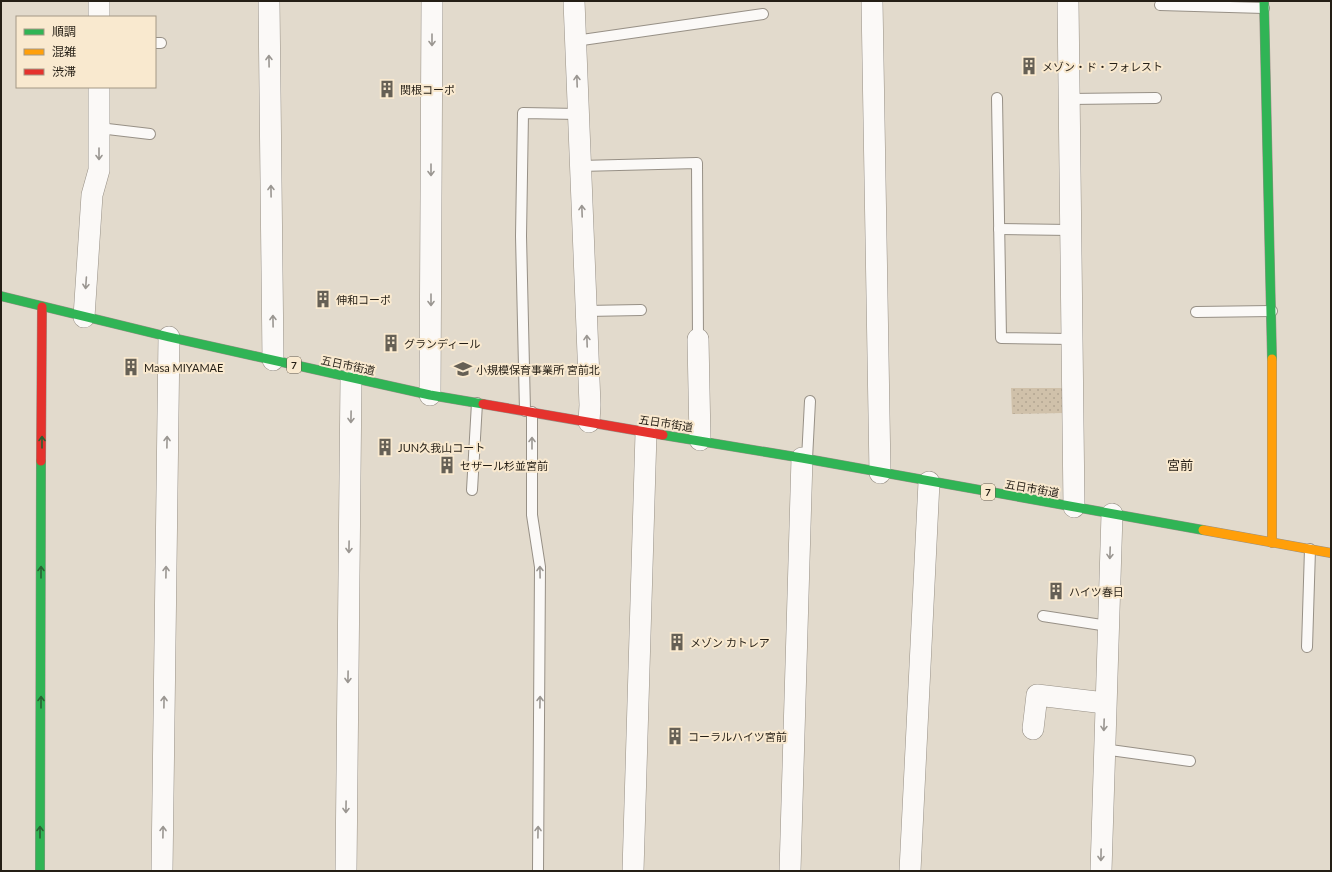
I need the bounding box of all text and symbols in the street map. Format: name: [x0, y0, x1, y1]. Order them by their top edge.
legend: [16, 16, 156, 88]
text: 順調: [52, 24, 76, 39]
one-way arrow: [428, 33, 436, 46]
text: 混雑: [52, 44, 76, 59]
one-way arrow: [266, 55, 273, 68]
building icon: メゾン・ド・フォレスト: [1019, 56, 1039, 76]
place label: メゾン・ド・フォレスト: [1042, 60, 1163, 73]
text: 渋滞: [52, 64, 76, 79]
one-way arrow: [573, 75, 581, 88]
building icon: 関根コーポ: [377, 79, 397, 99]
place label: 関根コーポ: [400, 83, 455, 96]
one-way arrow: [95, 147, 103, 160]
one-way arrow: [427, 163, 435, 176]
one-way arrow: [267, 185, 275, 198]
one-way arrow: [578, 205, 586, 218]
one-way arrow: [82, 276, 89, 289]
building icon: 伸和コーポ: [313, 289, 333, 309]
place label: 伸和コーポ: [336, 293, 391, 306]
one-way arrow: [427, 293, 435, 306]
one-way arrow: [269, 315, 277, 328]
building icon: グランディール: [381, 333, 401, 353]
one-way arrow: [583, 335, 591, 348]
place label: グランディール: [404, 337, 480, 350]
street label: 五日市街道: [320, 353, 376, 377]
building icon: Masa MIYAMAE: [121, 357, 141, 377]
road number: 7: [287, 357, 301, 373]
school or university icon: 小規模保育事業所 宮前北: [453, 359, 473, 379]
place label: Masa MIYAMAE: [144, 361, 223, 374]
place label: 小規模保育事業所 宮前北: [476, 363, 600, 376]
one-way arrow: [347, 410, 354, 423]
street label: 五日市街道: [638, 412, 694, 434]
one-way arrow: [38, 436, 46, 449]
one-way arrow: [163, 436, 171, 449]
building icon: JUN久我山コート: [375, 437, 395, 457]
one-way arrow: [528, 437, 536, 450]
place label: JUN久我山コート: [398, 441, 485, 454]
building icon: セザール杉並宮前: [437, 455, 457, 475]
district label: 宮前: [1167, 457, 1193, 473]
place label: セザール杉並宮前: [460, 459, 548, 472]
street label: 五日市街道: [1004, 477, 1060, 499]
road number: 7: [981, 484, 995, 500]
one-way arrow: [345, 540, 353, 553]
one-way arrow: [1107, 546, 1114, 559]
one-way arrow: [37, 566, 45, 579]
one-way arrow: [162, 566, 170, 579]
one-way arrow: [536, 566, 544, 579]
building icon: ハイツ春日: [1046, 581, 1066, 601]
place label: ハイツ春日: [1069, 585, 1124, 598]
building icon: メゾン カトレア: [667, 632, 687, 652]
place label: メゾン カトレア: [690, 636, 770, 649]
one-way arrow: [344, 670, 352, 683]
one-way arrow: [37, 696, 45, 709]
one-way arrow: [160, 696, 168, 709]
one-way arrow: [536, 696, 543, 709]
one-way arrow: [1101, 718, 1108, 731]
building icon: コーラルハイツ宮前: [665, 726, 685, 746]
place label: コーラルハイツ宮前: [688, 730, 787, 743]
one-way arrow: [342, 800, 350, 813]
one-way arrow: [36, 826, 44, 839]
one-way arrow: [159, 826, 166, 839]
one-way arrow: [534, 826, 542, 839]
one-way arrow: [1097, 848, 1105, 861]

